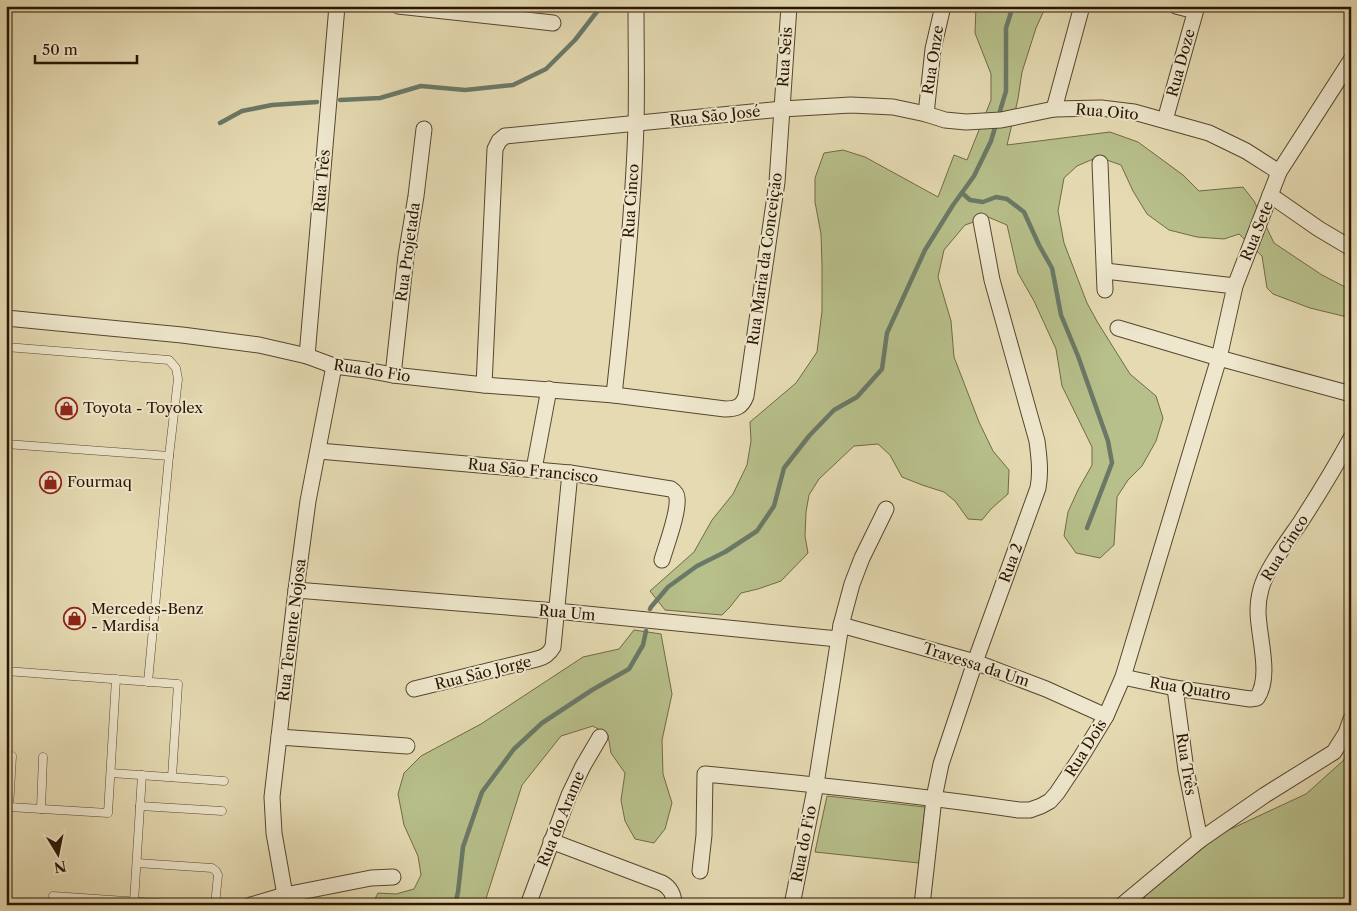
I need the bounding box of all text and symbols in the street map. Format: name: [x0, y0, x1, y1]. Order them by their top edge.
street label: Rua Onze: [918, 24, 947, 96]
street label: Rua Seis: [773, 26, 796, 88]
street label: Rua Doze: [1162, 27, 1199, 99]
scale bar: [35, 32, 138, 64]
text: 50 m: [42, 40, 78, 59]
street label: Rua Oito: [1075, 99, 1139, 124]
street label: Rua São José: [669, 101, 761, 130]
street label: Rua Três: [309, 149, 334, 213]
street label: Rua Cinco: [618, 163, 643, 239]
street label: Rua Maria da Conceição: [743, 171, 786, 347]
street label: Rua Sete: [1236, 198, 1277, 264]
street label: Rua Projetada: [391, 201, 424, 303]
street label: Rua do Fio: [332, 355, 412, 386]
shop icon: Toyota - Toyolex: [55, 396, 79, 420]
place label: Toyota - Toyolex: [83, 398, 203, 417]
street label: Rua São Francisco: [467, 454, 599, 487]
shop icon: Fourmaq: [39, 470, 63, 494]
place label: Fourmaq: [67, 472, 132, 491]
street label: Rua Cinco: [1257, 511, 1312, 584]
street label: Rua 2: [995, 541, 1026, 585]
street label: Rua Tenente Nojosa: [273, 557, 310, 702]
place label: Mercedes-Benz - Mardisa: [91, 599, 204, 635]
street label: Rua Um: [538, 601, 596, 624]
shop icon: Mercedes-Benz - Mardisa: [63, 606, 87, 630]
street label: Travessa da Um: [920, 638, 1032, 691]
street label: Rua São Jorge: [433, 651, 533, 694]
street label: Rua Quatro: [1148, 673, 1232, 704]
street label: Rua Dois: [1060, 715, 1111, 780]
street label: Rua Três: [1172, 731, 1201, 796]
street label: Rua do Arame: [533, 768, 588, 869]
street label: Rua do Fio: [787, 804, 820, 884]
north arrow: [32, 828, 82, 878]
text: N: [53, 857, 68, 877]

